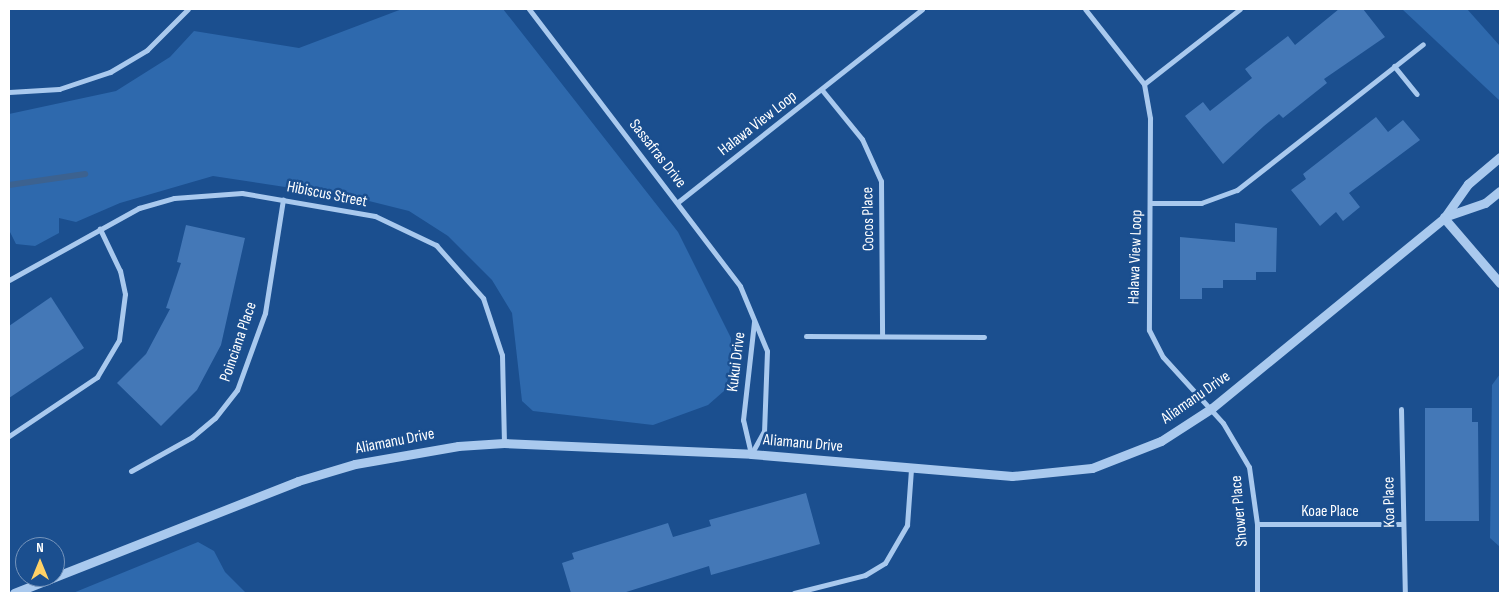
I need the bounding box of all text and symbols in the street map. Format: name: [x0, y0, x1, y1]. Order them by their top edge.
street label: Halawa View Loop: [715, 87, 801, 161]
street label: Sassafras Drive: [624, 116, 690, 192]
street label: Hibiscus Street: [285, 178, 369, 212]
street label: Cocos Place: [859, 187, 879, 251]
street label: Halawa View Loop: [1125, 209, 1147, 305]
street label: Poinciana Place: [216, 300, 262, 384]
street label: Kukui Drive: [724, 331, 750, 393]
street label: Aliamanu Drive: [1158, 367, 1234, 429]
street label: Aliamanu Drive: [354, 425, 436, 459]
street label: Aliamanu Drive: [762, 431, 844, 457]
street label: Shower Place: [1227, 475, 1253, 547]
street label: Koa Place: [1380, 476, 1400, 528]
street label: Koae Place: [1301, 502, 1359, 522]
north arrow: [15, 537, 65, 587]
text: N: [36, 539, 44, 556]

